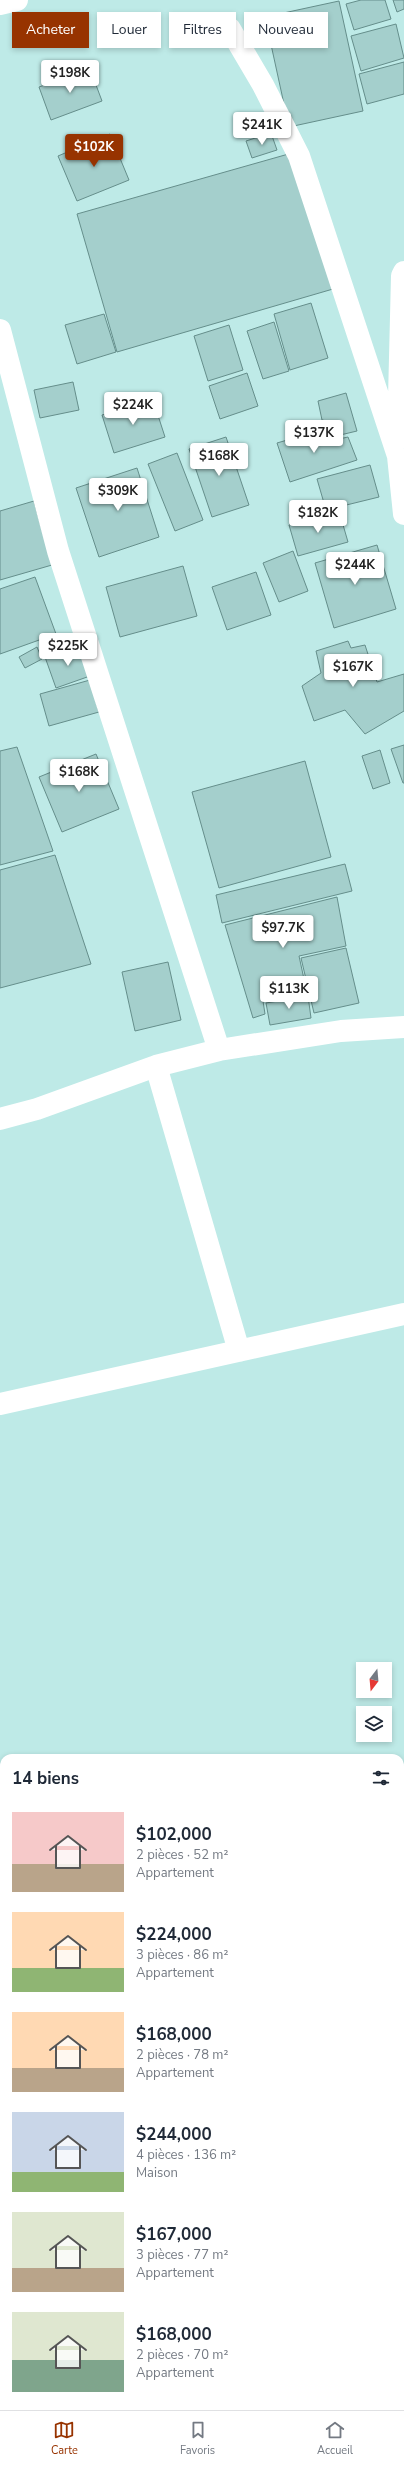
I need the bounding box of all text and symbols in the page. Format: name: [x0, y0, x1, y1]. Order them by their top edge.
chip: Acheter: [12, 12, 89, 48]
chip: Louer: [97, 12, 161, 48]
chip: Filtres: [169, 12, 236, 48]
chip: Nouveau: [244, 12, 328, 48]
pin: $198K: [42, 60, 98, 94]
text: $198K: [50, 64, 90, 82]
pin: $241K: [234, 112, 290, 146]
text: $241K: [242, 116, 282, 134]
pin: $102K: [66, 134, 122, 168]
text: $102K: [74, 138, 114, 156]
pin: $224K: [105, 392, 161, 426]
text: $224K: [113, 396, 153, 414]
pin: $137K: [286, 420, 342, 454]
text: $137K: [294, 424, 334, 442]
pin: $168K: [191, 443, 247, 477]
text: $168K: [199, 447, 239, 465]
pin: $309K: [90, 478, 146, 512]
text: $309K: [98, 482, 138, 500]
pin: $182K: [290, 500, 346, 534]
text: $182K: [298, 504, 338, 522]
pin: $244K: [327, 552, 383, 586]
text: $244K: [335, 556, 375, 574]
pin: $225K: [40, 633, 96, 667]
text: $225K: [48, 637, 88, 655]
pin: $167K: [325, 654, 381, 688]
text: $167K: [333, 658, 373, 676]
pin: $168K: [51, 759, 107, 793]
text: $168K: [59, 763, 99, 781]
pin: $97.7K: [250, 915, 316, 949]
text: $97.7K: [261, 919, 305, 937]
pin: $113K: [261, 976, 317, 1010]
text: $113K: [269, 980, 309, 998]
north arrow: [356, 1662, 392, 1698]
map controls: [356, 1662, 392, 1742]
button: layers: [356, 1706, 392, 1742]
text: 14 biens: [12, 1767, 79, 1790]
icon: filters: [370, 1767, 392, 1789]
text: $102,000: [136, 1823, 212, 1846]
icon: home: [44, 1828, 92, 1876]
text: 2 pièces · 52 m²: [136, 1846, 228, 1864]
text: Appartement: [136, 1864, 214, 1882]
text: $224,000: [136, 1923, 212, 1946]
icon: home: [44, 1928, 92, 1976]
text: 3 pièces · 86 m²: [136, 1946, 228, 1964]
text: Appartement: [136, 1964, 214, 1982]
text: $168,000: [136, 2023, 212, 2046]
icon: home: [44, 2028, 92, 2076]
text: 2 pièces · 78 m²: [136, 2046, 228, 2064]
text: Appartement: [136, 2064, 214, 2082]
text: $244,000: [136, 2123, 212, 2146]
icon: home: [44, 2128, 92, 2176]
text: 4 pièces · 136 m²: [136, 2146, 236, 2164]
text: Maison: [136, 2164, 178, 2182]
text: $167,000: [136, 2223, 212, 2246]
icon: home: [44, 2228, 92, 2276]
text: 3 pièces · 77 m²: [136, 2246, 228, 2264]
text: Appartement: [136, 2264, 214, 2282]
text: $168,000: [136, 2323, 212, 2346]
icon: home: [44, 2328, 92, 2376]
text: 2 pièces · 70 m²: [136, 2346, 228, 2364]
text: Appartement: [136, 2364, 214, 2382]
tab: Carte: [51, 2419, 78, 2458]
tab: Favoris: [180, 2419, 215, 2458]
tab: Accueil: [317, 2419, 353, 2458]

